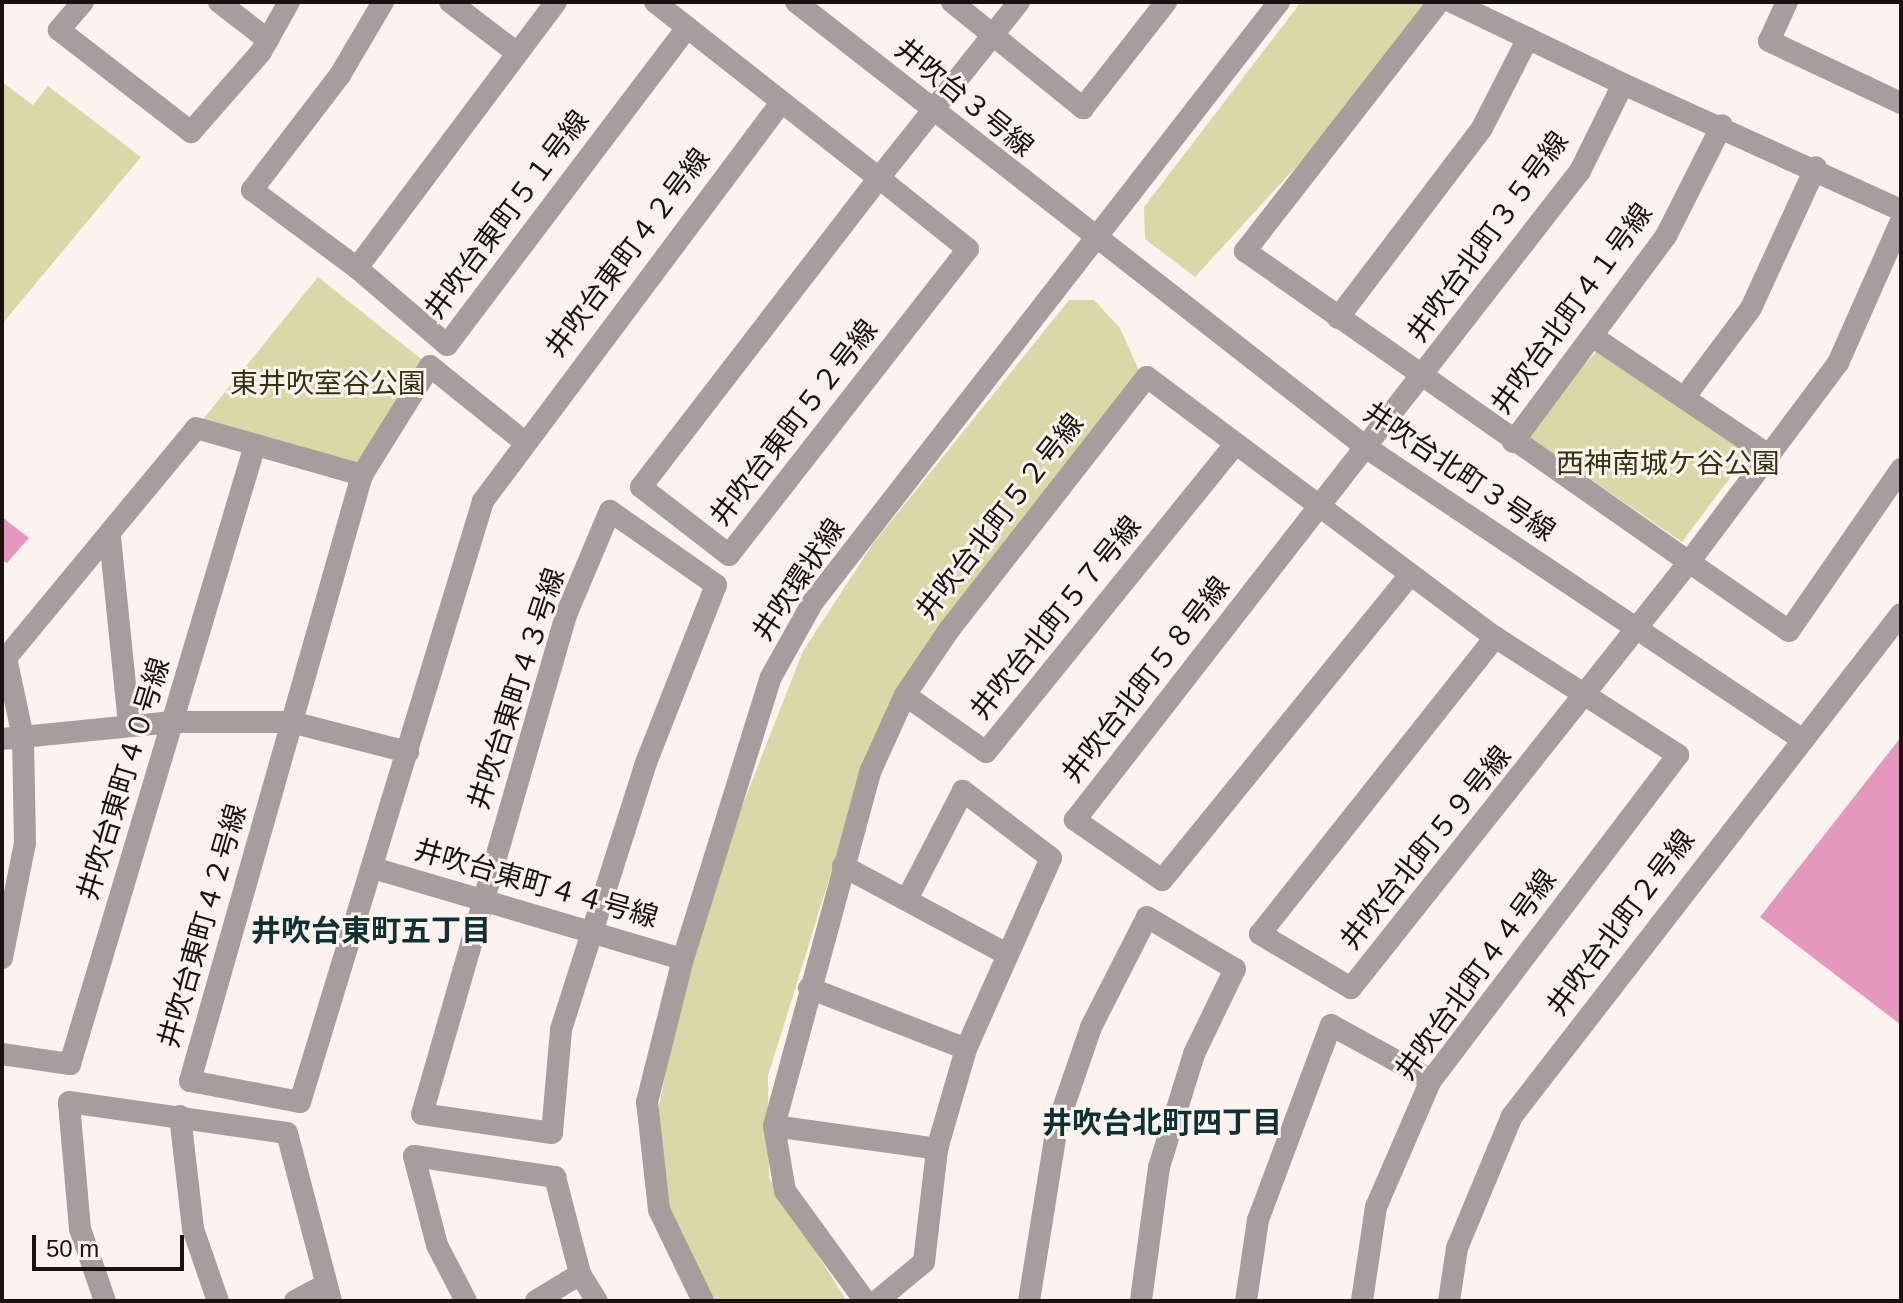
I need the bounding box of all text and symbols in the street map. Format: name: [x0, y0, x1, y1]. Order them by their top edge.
street label: 井吹台３号線: [888, 32, 1040, 164]
street label: 井吹台東町５１号線: [418, 104, 596, 326]
street label: 井吹台北町３５号線: [1400, 125, 1576, 349]
street label: 井吹台東町４２号線: [539, 142, 717, 364]
street label: 井吹台北町４１号線: [1484, 197, 1660, 421]
street label: 井吹台東町５２号線: [703, 313, 885, 533]
park label: 東井吹室谷公園: [230, 367, 426, 401]
street label: 井吹台北町３号線: [1357, 395, 1561, 549]
street label: 井吹台北町５２号線: [909, 407, 1091, 627]
park label: 西神南城ケ谷公園: [1556, 447, 1780, 481]
street label: 井吹台北町５７号線: [964, 510, 1148, 726]
street label: 井吹環状線: [746, 513, 852, 647]
street label: 井吹台東町４３号線: [462, 564, 572, 814]
street label: 井吹台北町５８号線: [1055, 570, 1237, 790]
street label: 井吹台東町４０号線: [71, 654, 177, 904]
street label: 井吹台北町５９号線: [1334, 740, 1518, 956]
street label: 井吹台東町４２号線: [152, 800, 254, 1052]
street label: 井吹台北町２号線: [1540, 823, 1702, 1023]
street label: 井吹台東町４４号線: [410, 833, 662, 935]
street label: 井吹台北町４４号線: [1388, 863, 1564, 1087]
district label: 井吹台東町五丁目: [251, 913, 491, 949]
district label: 井吹台北町四丁目: [1042, 1105, 1282, 1141]
scale bar: [36, 1219, 188, 1269]
text: 50 m: [46, 1235, 99, 1262]

